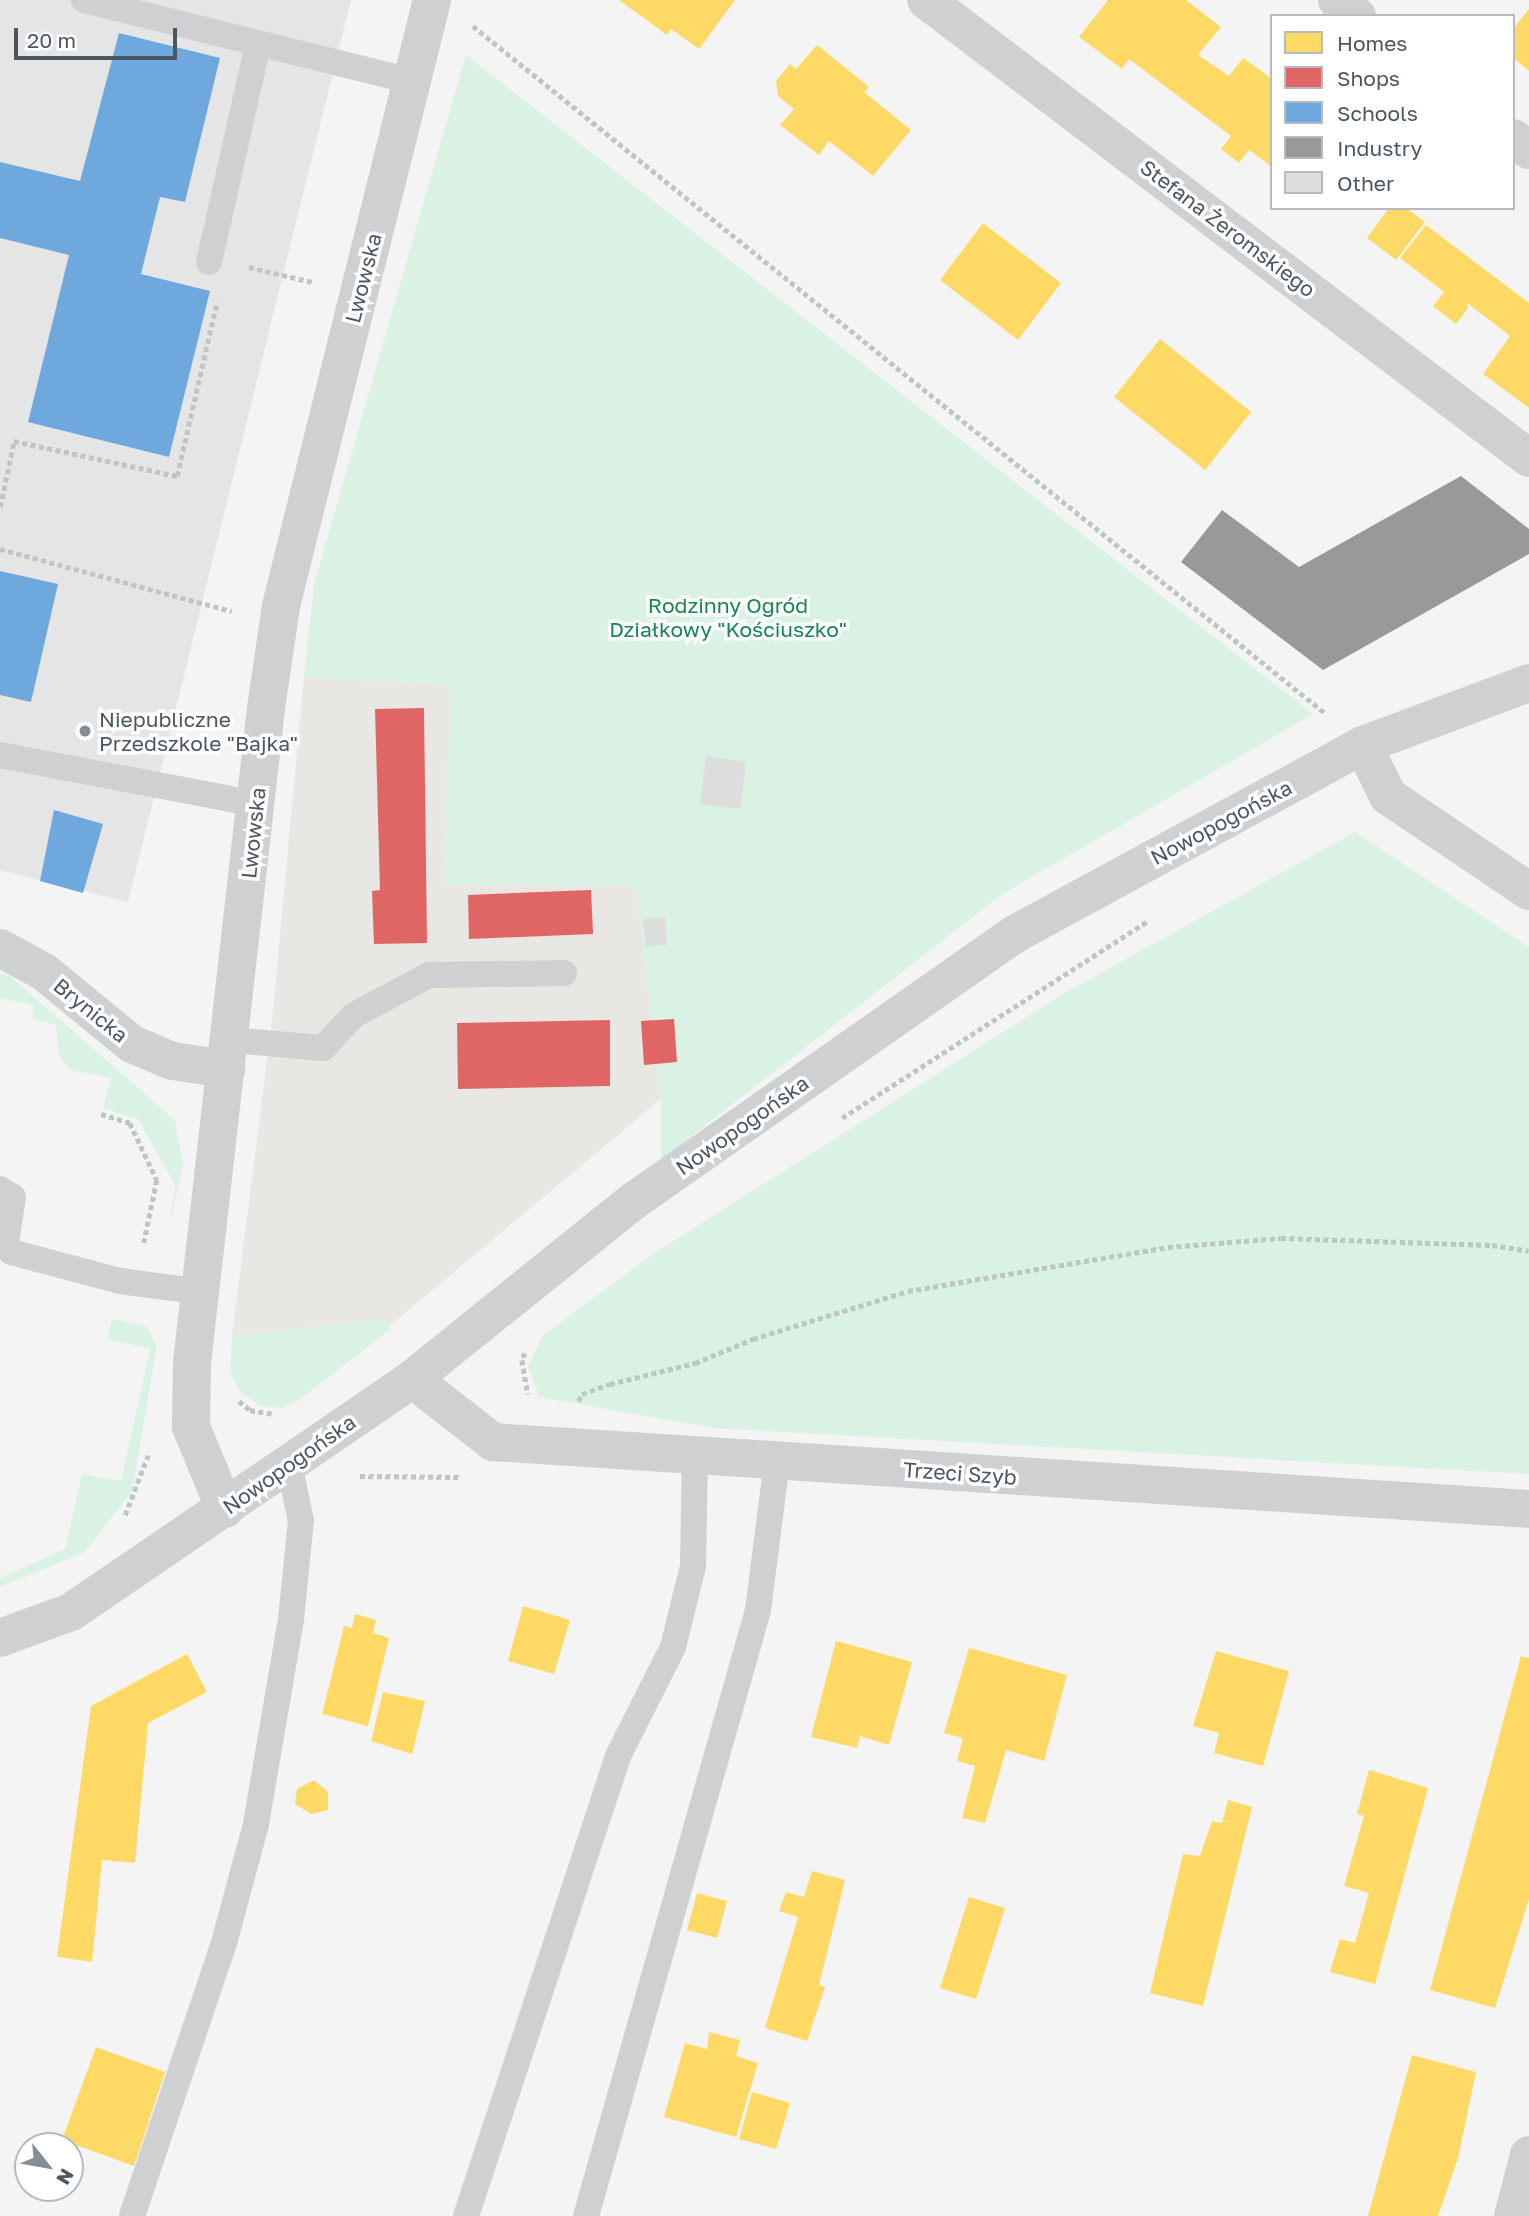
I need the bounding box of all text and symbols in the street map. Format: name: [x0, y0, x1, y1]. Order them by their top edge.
scale bar: [18, 14, 180, 58]
legend: [1270, 14, 1515, 210]
text: 20 m: [27, 27, 76, 53]
text: Homes: [1337, 30, 1407, 56]
text: Shops: [1337, 65, 1400, 91]
text: Schools: [1337, 100, 1418, 126]
text: Industry: [1337, 135, 1422, 161]
street label: Stefana Żeromskiego: [1136, 154, 1320, 302]
text: Other: [1337, 170, 1394, 196]
street label: Lwowska: [340, 231, 386, 325]
park label: Rodzinny Ogród Działkowy "Kościuszko": [609, 592, 847, 642]
place label: Niepubliczne Przedszkole "Bajka": [99, 706, 298, 756]
marker: Niepubliczne Przedszkole "Bajka": [77, 723, 93, 739]
street label: Nowopogońska: [1146, 774, 1296, 870]
street label: Lwowska: [236, 786, 270, 880]
street label: Brynicka: [49, 972, 133, 1048]
street label: Nowopogońska: [671, 1070, 813, 1180]
street label: Nowopogońska: [218, 1409, 360, 1519]
street label: Trzeci Szyb: [902, 1456, 1018, 1490]
north arrow: [14, 2132, 84, 2202]
text: N: [52, 2165, 79, 2189]

